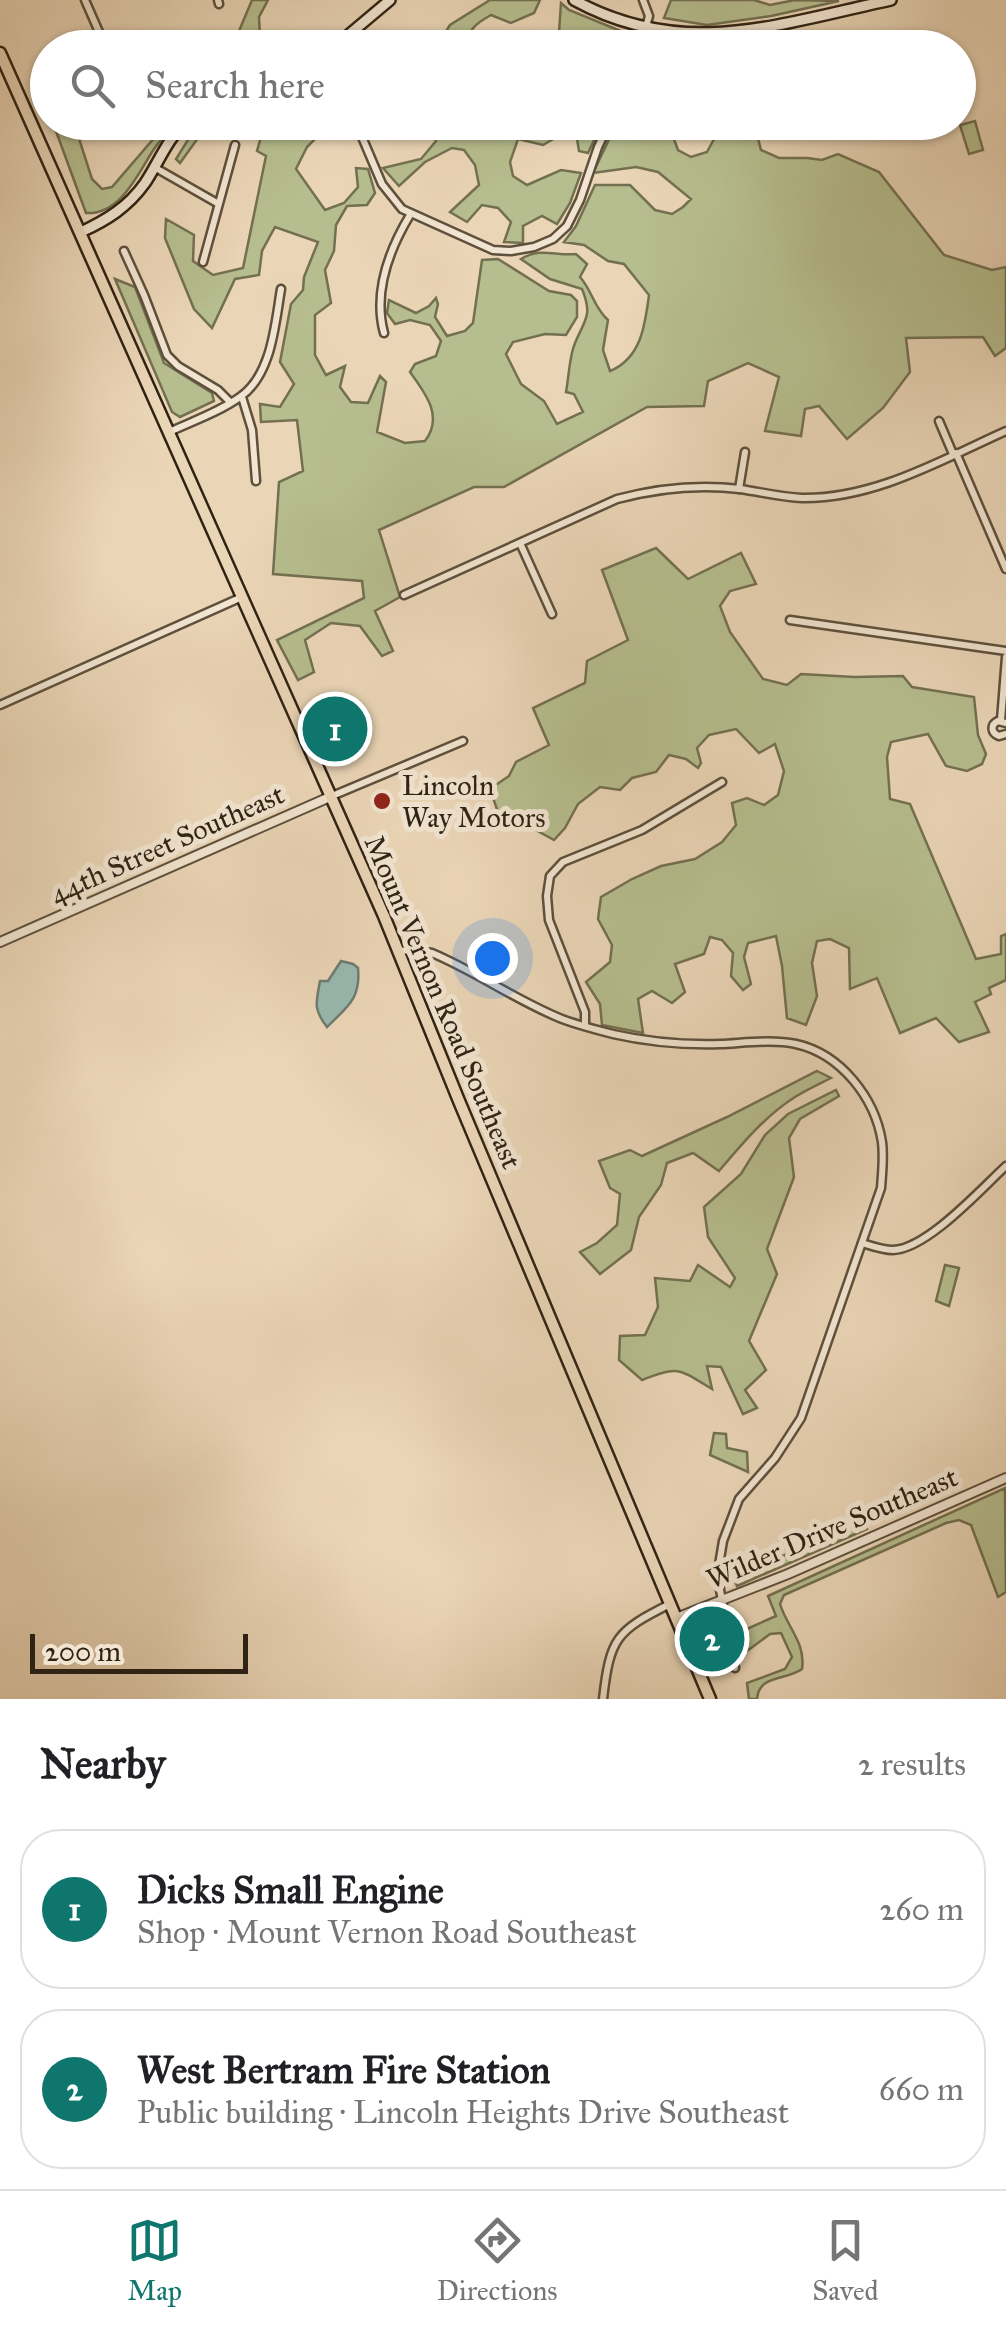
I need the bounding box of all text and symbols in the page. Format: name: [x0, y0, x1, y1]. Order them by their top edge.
search box: [30, 30, 976, 140]
icon: search: [65, 58, 120, 113]
text: Search here: [145, 62, 325, 108]
pin: 1: [302, 692, 368, 766]
place label: Lincoln Way Motors: [402, 768, 546, 835]
street label: 44th Street Southeast: [44, 777, 290, 911]
marker: Lincoln Way Motors: [371, 790, 393, 812]
street label: Mount Vernon Road Southeast: [357, 830, 529, 1174]
your location: [467, 933, 518, 984]
street label: Wilder Drive Southeast: [701, 1459, 963, 1597]
pin: 2: [680, 1602, 744, 1676]
scale bar: [30, 1629, 248, 1674]
text: 200 m: [45, 1634, 121, 1669]
text: Nearby: [40, 1738, 165, 1790]
text: 2 results: [858, 1745, 966, 1784]
text: Dicks Small Engine: [137, 1867, 444, 1913]
text: 1: [68, 1890, 81, 1929]
text: 260 m: [879, 1890, 964, 1929]
text: Shop · Mount Vernon Road Southeast: [137, 1913, 637, 1952]
text: West Bertram Fire Station: [137, 2047, 550, 2093]
text: 2: [67, 2070, 82, 2109]
text: 660 m: [879, 2070, 964, 2109]
text: Public building · Lincoln Heights Drive Southeast: [137, 2093, 789, 2132]
tab: Map: [127, 2213, 182, 2308]
tab: Directions: [437, 2213, 558, 2308]
tab: Saved: [812, 2213, 879, 2308]

